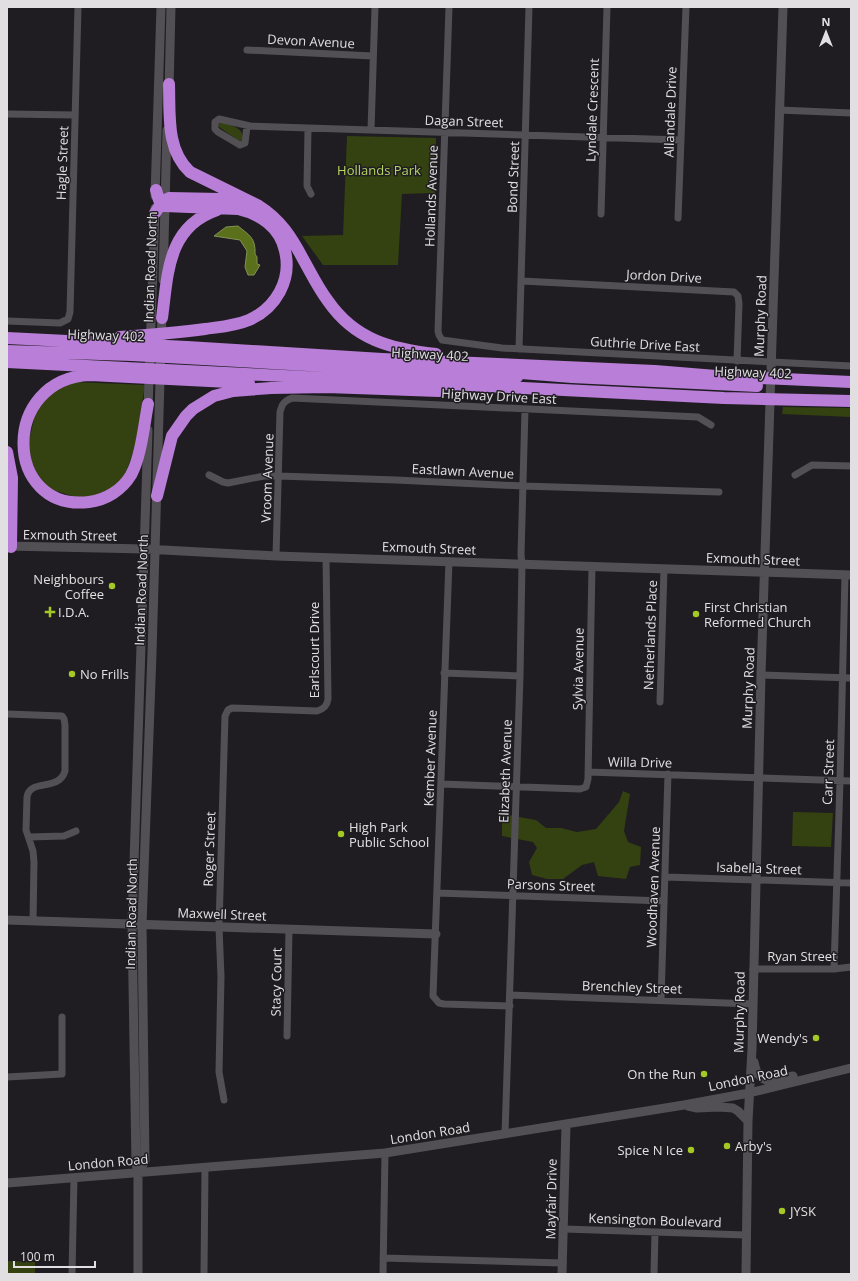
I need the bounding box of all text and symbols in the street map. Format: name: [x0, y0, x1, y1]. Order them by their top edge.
north arrow: [806, 12, 846, 52]
text: N: [822, 14, 830, 29]
street label: Devon Avenue: [267, 30, 355, 52]
street label: Lyndale Crescent: [581, 58, 603, 162]
street label: Allandale Drive: [659, 66, 681, 158]
street label: Dagan Street: [424, 111, 504, 131]
street label: Hagle Street: [52, 125, 72, 200]
street label: Bond Street: [503, 140, 523, 213]
street label: Hollands Avenue: [420, 145, 442, 247]
park label: Hollands Park: [337, 161, 421, 179]
street label: Indian Road North: [139, 211, 161, 323]
street label: Jordon Drive: [624, 265, 702, 287]
street label: Murphy Road: [750, 275, 770, 357]
street label: Highway 402: [67, 325, 145, 345]
street label: Guthrie Drive East: [590, 332, 701, 356]
street label: Highway 402: [391, 343, 469, 365]
street label: Highway 402: [714, 362, 792, 382]
street label: Highway Drive East: [441, 384, 558, 408]
street label: Vroom Avenue: [256, 433, 278, 523]
street label: Eastlawn Avenue: [411, 459, 515, 483]
street label: Exmouth Street: [23, 525, 118, 545]
street label: Indian Road North: [130, 534, 152, 646]
street label: Exmouth Street: [382, 537, 477, 559]
street label: Exmouth Street: [706, 548, 801, 570]
place label: Neighbours Coffee: [33, 570, 104, 603]
street label: Netherlands Place: [639, 580, 661, 690]
marker: Neighbours Coffee: [107, 581, 117, 591]
place label: First Christian Reformed Church: [704, 598, 811, 631]
street label: Earlscourt Drive: [305, 602, 323, 698]
place label: I.D.A.: [58, 603, 90, 621]
marker: I.D.A.: [45, 607, 55, 617]
marker: First Christian Reformed Church: [691, 609, 701, 619]
street label: Sylvia Avenue: [568, 628, 588, 710]
street label: Murphy Road: [738, 647, 758, 729]
place label: No Frills: [80, 665, 129, 683]
marker: No Frills: [67, 669, 77, 679]
street label: Kember Avenue: [419, 709, 441, 807]
street label: Elizabeth Avenue: [494, 719, 516, 823]
street label: Carr Street: [818, 738, 838, 805]
street label: Willa Drive: [608, 752, 672, 772]
street label: Roger Street: [199, 811, 219, 887]
place label: High Park Public School: [349, 818, 429, 851]
street label: Woodhaven Avenue: [642, 826, 664, 948]
marker: High Park Public School: [336, 829, 346, 839]
street label: Indian Road North: [121, 858, 141, 970]
street label: Isabella Street: [716, 858, 803, 879]
street label: Parsons Street: [507, 874, 596, 896]
street label: Maxwell Street: [177, 903, 267, 925]
street label: Stacy Court: [266, 947, 286, 1017]
street label: Ryan Street: [767, 947, 837, 965]
street label: Murphy Road: [729, 971, 749, 1053]
street label: Brenchley Street: [582, 976, 683, 998]
place label: Wendy's: [757, 1029, 808, 1047]
marker: Wendy's: [811, 1033, 821, 1043]
street label: London Road: [707, 1061, 789, 1095]
place label: On the Run: [627, 1065, 696, 1083]
marker: On the Run: [699, 1069, 709, 1079]
street label: London Road: [389, 1118, 471, 1148]
place label: Arby's: [735, 1137, 772, 1155]
place label: Spice N Ice: [617, 1141, 683, 1159]
marker: Arby's: [722, 1141, 732, 1151]
marker: Spice N Ice: [686, 1145, 696, 1155]
street label: London Road: [67, 1150, 149, 1174]
street label: Mayfair Drive: [541, 1158, 561, 1240]
place label: JYSK: [788, 1202, 816, 1220]
marker: JYSK: [777, 1206, 787, 1216]
street label: Kensington Boulevard: [588, 1209, 722, 1231]
scale bar: [14, 1243, 95, 1269]
text: 100 m: [20, 1248, 55, 1265]

